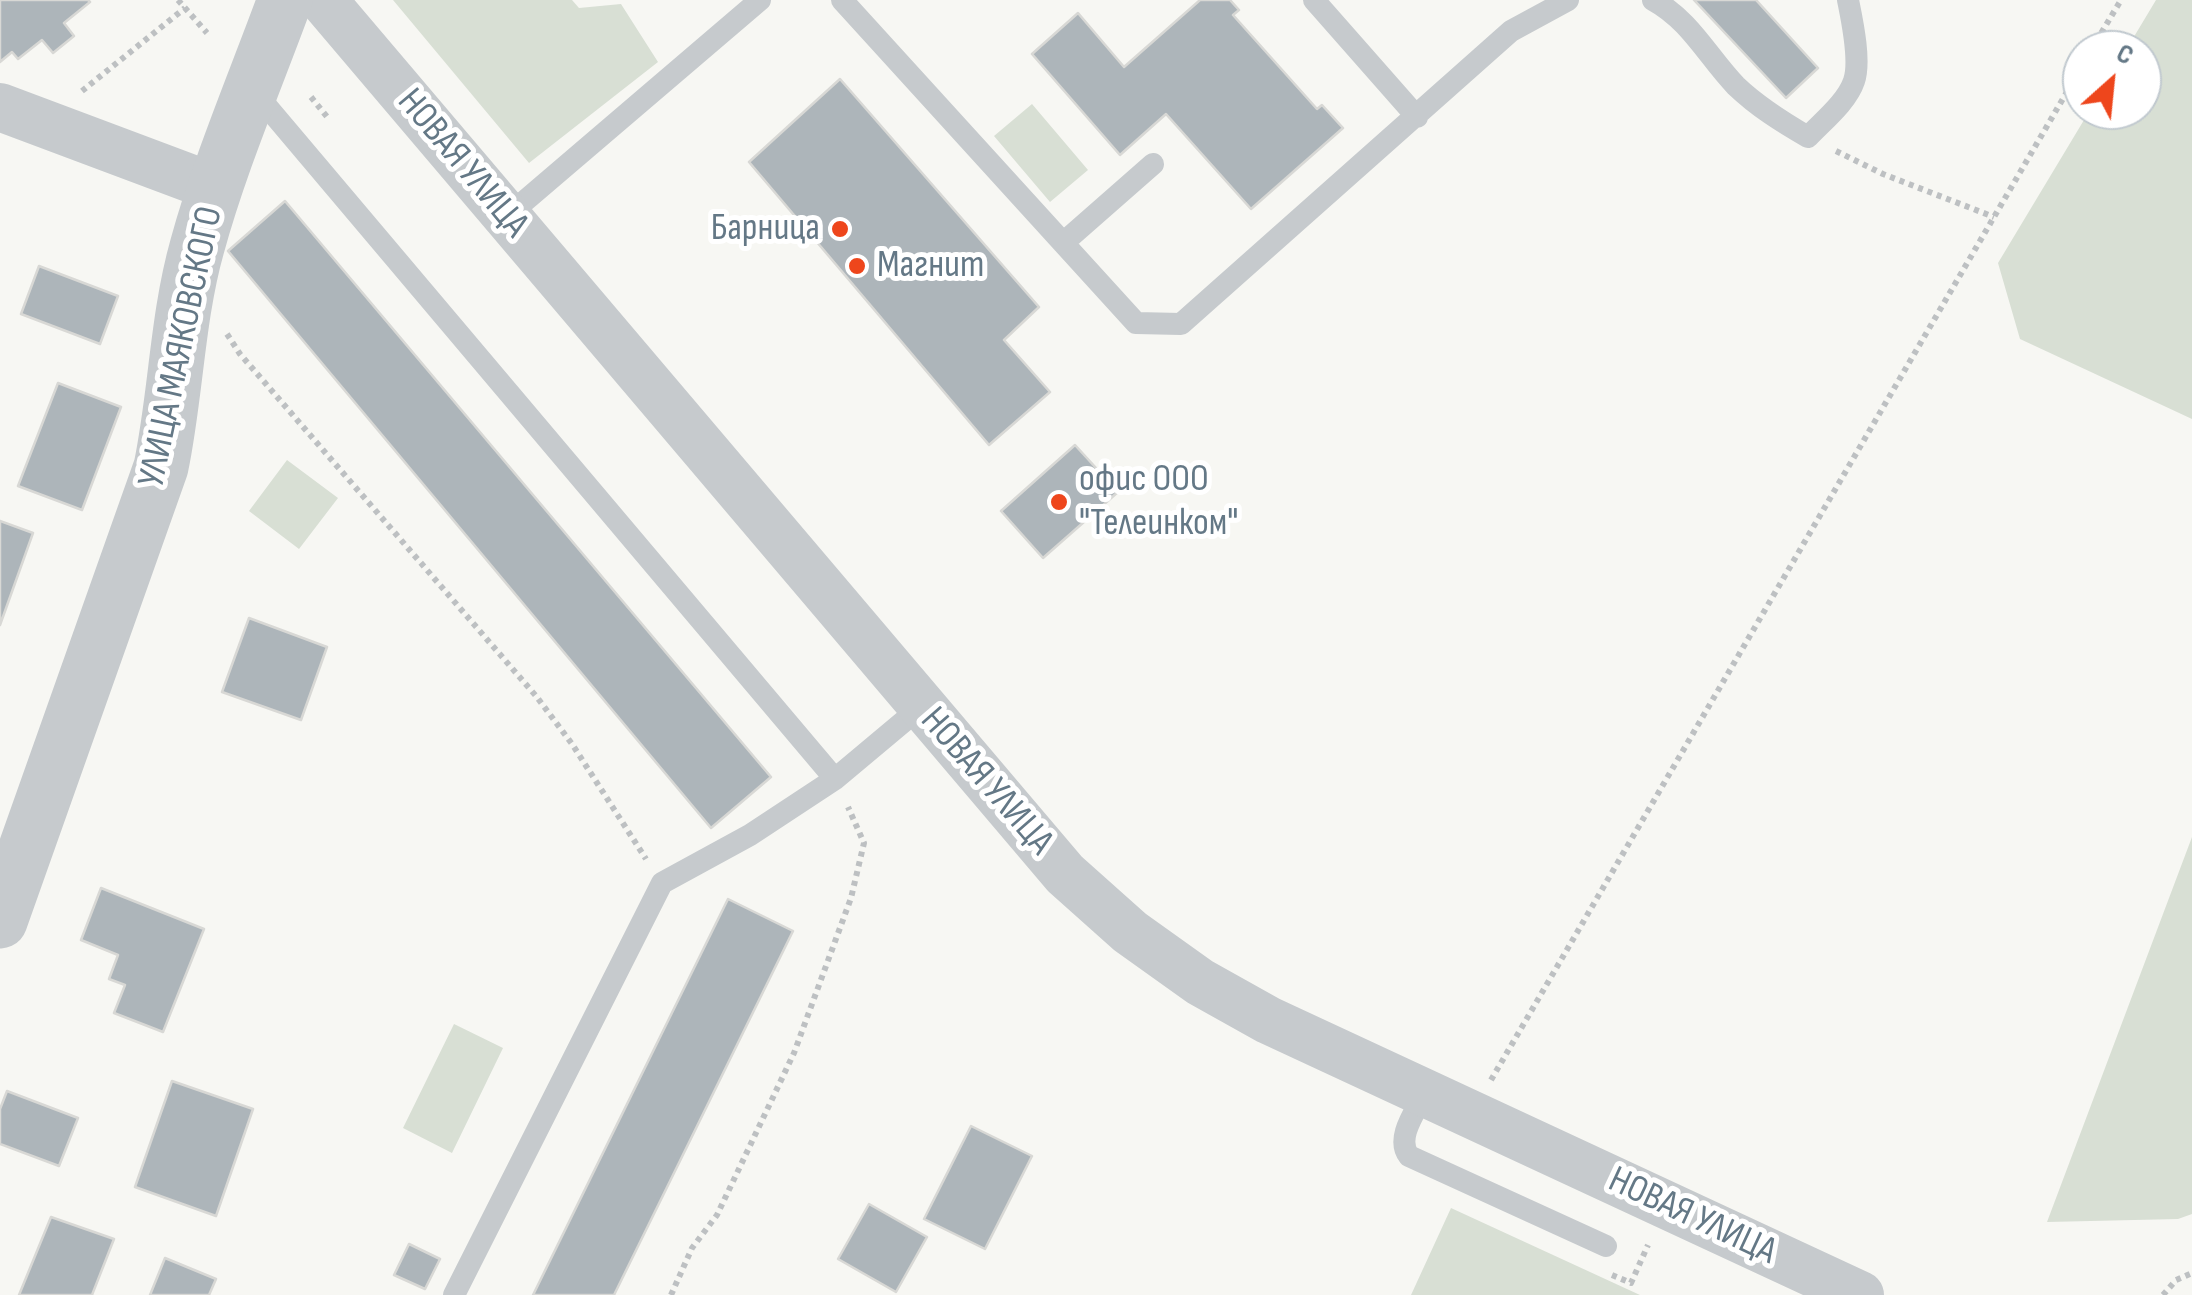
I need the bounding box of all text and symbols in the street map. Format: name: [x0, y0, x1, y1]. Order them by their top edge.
north arrow: [2062, 30, 2162, 130]
text: С: [2111, 37, 2139, 73]
street label: НОВАЯ УЛИЦА: [387, 80, 537, 248]
street label: УЛИЦА МАЯКОВСКОГО: [130, 203, 234, 491]
place label: Барница: [711, 206, 820, 252]
marker: Барница: [829, 218, 851, 240]
place label: Магнит: [877, 243, 984, 289]
marker: Магнит: [846, 255, 868, 277]
place label: офис ООО "Телеинком": [1079, 457, 1238, 546]
marker: офис ООО "Телеинком": [1048, 491, 1070, 513]
street label: НОВАЯ УЛИЦА: [910, 699, 1062, 865]
street label: НОВАЯ УЛИЦА: [1601, 1158, 1783, 1276]

